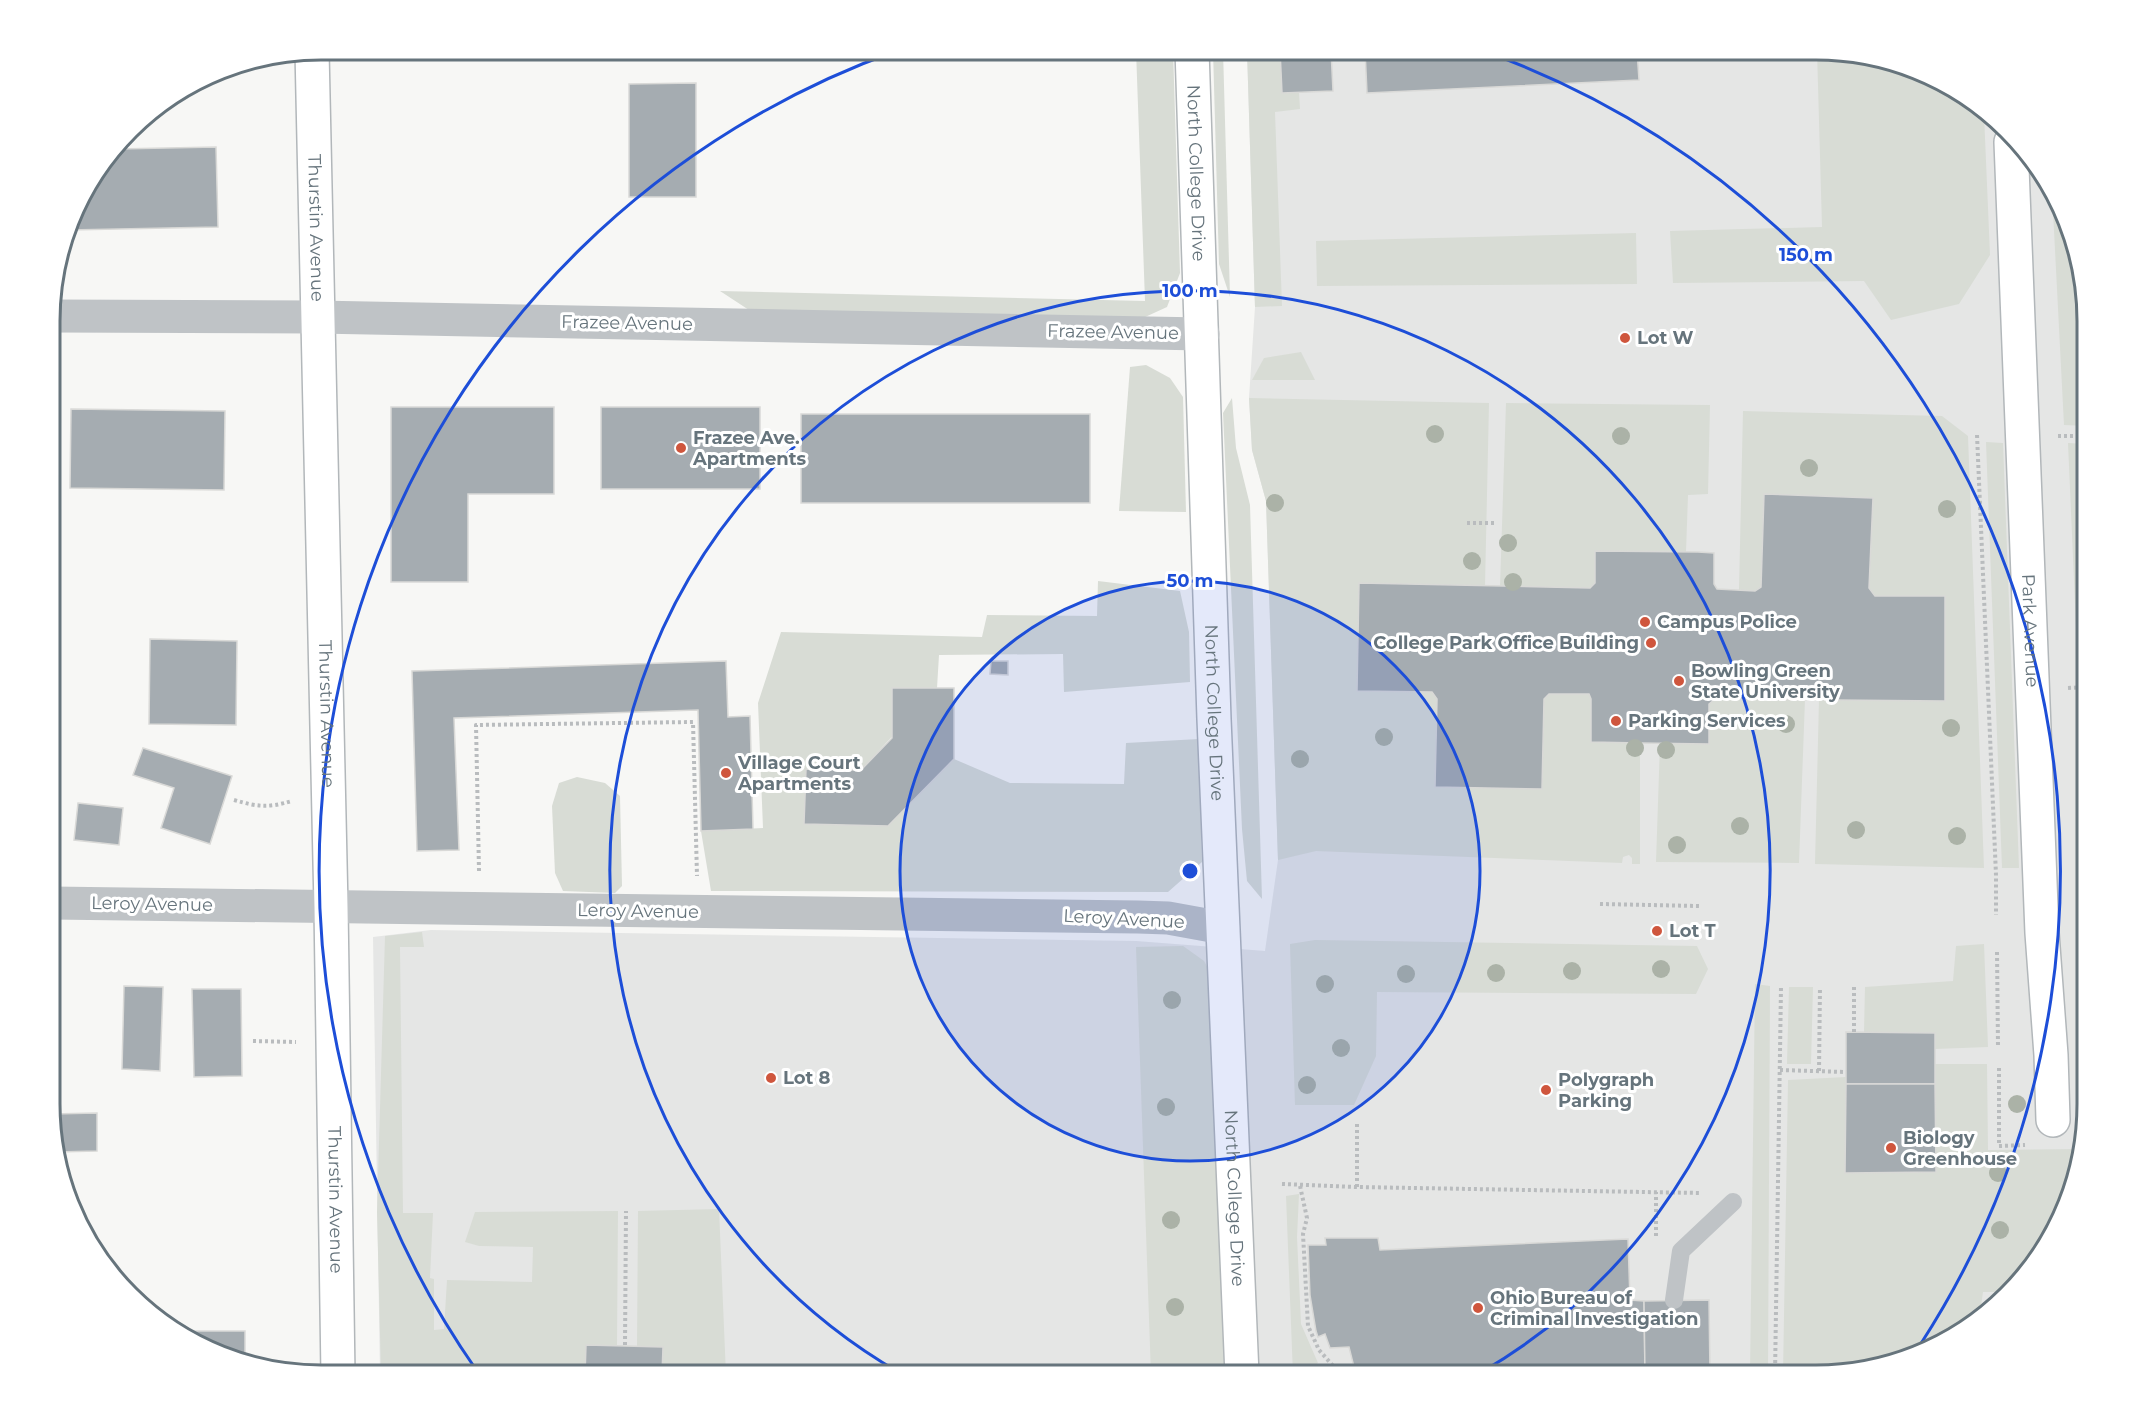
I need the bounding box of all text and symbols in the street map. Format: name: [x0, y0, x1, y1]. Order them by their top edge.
street label: North College Drive: [1182, 84, 1210, 262]
street label: Thurstin Avenue: [303, 154, 329, 302]
text: 150 m: [1779, 244, 1833, 266]
text: 100 m: [1162, 280, 1218, 302]
street label: Frazee Avenue: [561, 311, 693, 335]
street label: Frazee Avenue: [1047, 320, 1179, 344]
place label: Lot W: [1637, 327, 1694, 349]
marker: Lot W: [1618, 331, 1632, 345]
place label: Frazee Ave. Apartments: [692, 427, 807, 470]
marker: Frazee Ave. Apartments: [674, 441, 688, 455]
text: 50 m: [1167, 570, 1213, 592]
street label: Park Avenue: [2017, 573, 2043, 688]
place label: Campus Police: [1657, 611, 1797, 633]
marker: Campus Police: [1638, 615, 1652, 629]
street label: North College Drive: [1200, 624, 1228, 802]
place label: College Park Office Building: [1373, 632, 1639, 654]
marker: College Park Office Building: [1644, 636, 1658, 650]
street label: Thurstin Avenue: [314, 640, 339, 788]
place label: Bowling Green State University: [1691, 660, 1840, 703]
marker: Bowling Green State University: [1672, 674, 1686, 688]
place label: Parking Services: [1628, 710, 1786, 732]
marker: Parking Services: [1609, 714, 1623, 728]
place label: Village Court Apartments: [737, 752, 861, 795]
marker: Village Court Apartments: [719, 766, 733, 780]
centre of rings: [1180, 861, 1200, 881]
street label: Leroy Avenue: [91, 892, 213, 916]
street label: Leroy Avenue: [577, 899, 699, 923]
street label: Leroy Avenue: [1063, 905, 1185, 933]
place label: Lot T: [1669, 920, 1717, 942]
marker: Lot T: [1650, 924, 1664, 938]
place label: Lot 8: [783, 1067, 831, 1089]
place label: Polygraph Parking: [1558, 1069, 1654, 1112]
marker: Lot 8: [764, 1071, 778, 1085]
marker: Polygraph Parking: [1539, 1083, 1553, 1097]
street label: North College Drive: [1220, 1109, 1249, 1287]
street label: Thurstin Avenue: [323, 1126, 347, 1274]
place label: Biology Greenhouse: [1903, 1127, 2017, 1170]
marker: Biology Greenhouse: [1884, 1141, 1898, 1155]
place label: Ohio Bureau of Criminal Investigation: [1490, 1287, 1699, 1330]
marker: Ohio Bureau of Criminal Investigation: [1471, 1301, 1485, 1315]

